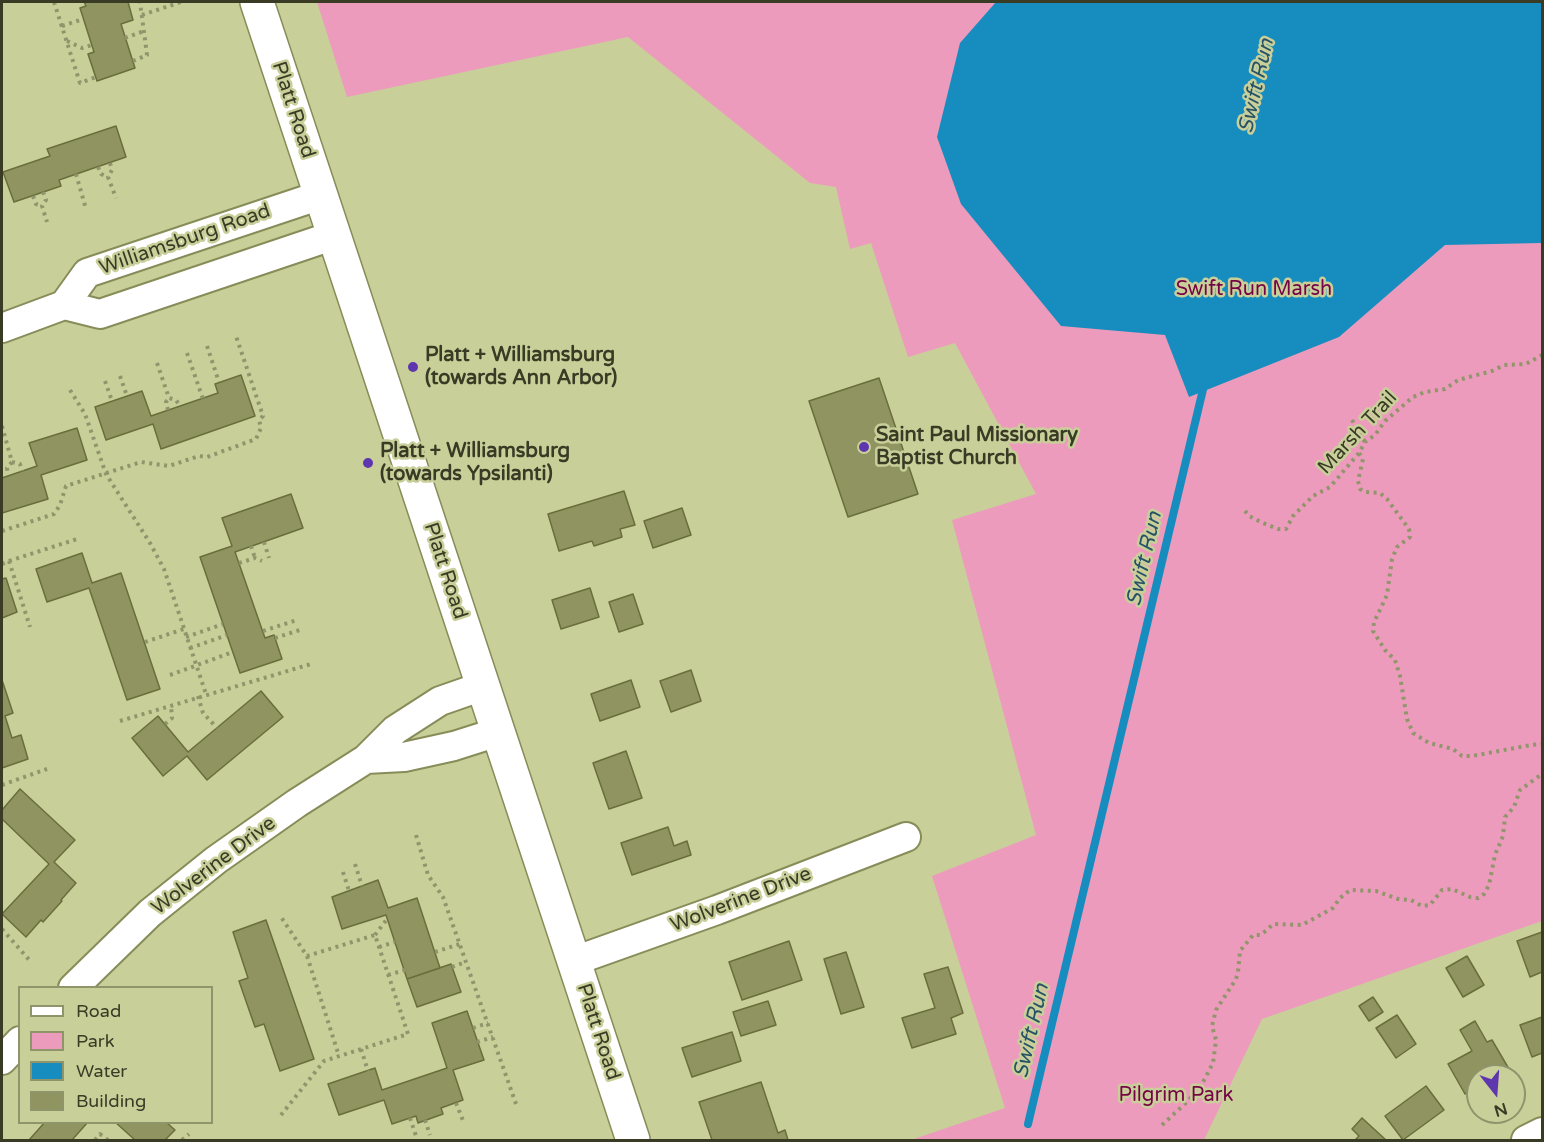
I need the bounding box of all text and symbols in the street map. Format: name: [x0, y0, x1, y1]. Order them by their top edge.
water label: Swift Run: [1234, 36, 1280, 136]
street label: Platt Road: [266, 59, 320, 161]
street label: Williamsburg Road: [96, 199, 274, 281]
park label: Swift Run Marsh: [1176, 278, 1332, 302]
place label: Platt + Williamsburg (towards Ann Arbor): [425, 344, 617, 391]
marker: Platt + Williamsburg (towards Ann Arbor): [406, 360, 420, 374]
street label: Marsh Trail: [1313, 386, 1403, 480]
place label: Saint Paul Missionary Baptist Church: [876, 424, 1078, 471]
place label: Platt + Williamsburg (towards Ypsilanti): [380, 440, 570, 487]
marker: Saint Paul Missionary Baptist Church: [857, 440, 871, 454]
marker: Platt + Williamsburg (towards Ypsilanti): [361, 456, 375, 470]
water label: Swift Run: [1122, 509, 1168, 609]
street label: Platt Road: [418, 520, 472, 622]
street label: Wolverine Drive: [147, 812, 281, 920]
street label: Wolverine Drive: [667, 862, 815, 938]
street label: Platt Road: [571, 981, 625, 1083]
water label: Swift Run: [1009, 981, 1055, 1081]
legend: [18, 986, 213, 1124]
text: Road: [76, 1000, 121, 1022]
text: Park: [76, 1030, 114, 1052]
text: Water: [76, 1060, 127, 1082]
north arrow: [1466, 1064, 1526, 1124]
park label: Pilgrim Park: [1119, 1084, 1233, 1108]
text: Building: [76, 1090, 146, 1112]
text: N: [1492, 1098, 1510, 1121]

